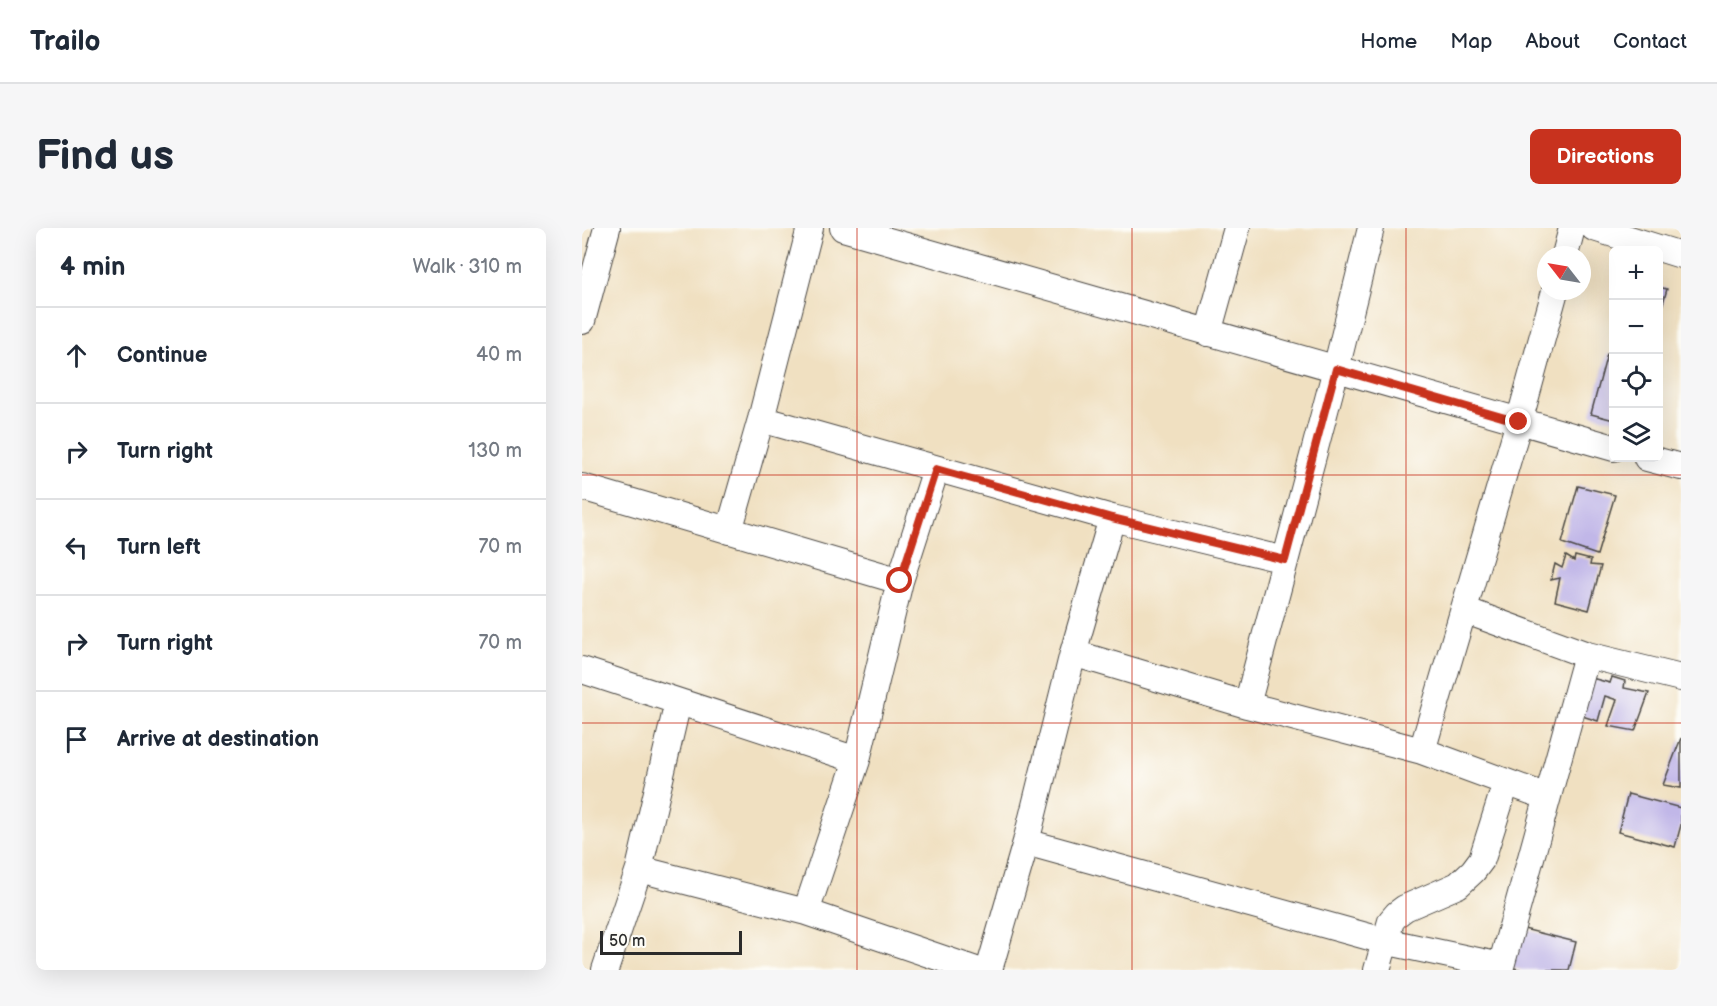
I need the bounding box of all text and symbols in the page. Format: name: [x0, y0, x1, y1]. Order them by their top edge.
text: Trailo: [30, 25, 101, 58]
text: Home: [1360, 29, 1417, 54]
text: Map: [1450, 29, 1492, 54]
text: About: [1525, 29, 1580, 54]
text: Contact: [1613, 29, 1687, 54]
button: Directions: [1530, 129, 1681, 184]
text: Find us: [36, 131, 174, 182]
north arrow: [1537, 246, 1591, 300]
map controls: [1609, 246, 1663, 462]
button: +: [1609, 246, 1663, 300]
text: 4 min: [60, 252, 125, 283]
text: Walk · 310 m: [413, 255, 522, 279]
button: −: [1609, 300, 1663, 354]
icon: ahead: [60, 339, 93, 372]
text: Continue: [117, 342, 207, 369]
text: 40 m: [476, 343, 522, 367]
button: locate: [1609, 354, 1663, 408]
route end: [1505, 408, 1531, 434]
button: layers: [1609, 408, 1663, 462]
icon: right: [60, 435, 93, 468]
text: Turn right: [117, 438, 213, 465]
text: 130 m: [468, 439, 522, 463]
icon: left: [60, 531, 93, 564]
text: Turn left: [117, 534, 201, 561]
text: 70 m: [478, 535, 522, 559]
route start: [886, 567, 912, 593]
icon: right: [60, 627, 93, 660]
text: Turn right: [117, 630, 213, 657]
text: 70 m: [478, 631, 522, 655]
icon: arrive: [60, 723, 93, 756]
text: Arrive at destination: [117, 726, 319, 753]
scale bar: [600, 928, 742, 956]
text: 50 m: [609, 932, 645, 951]

